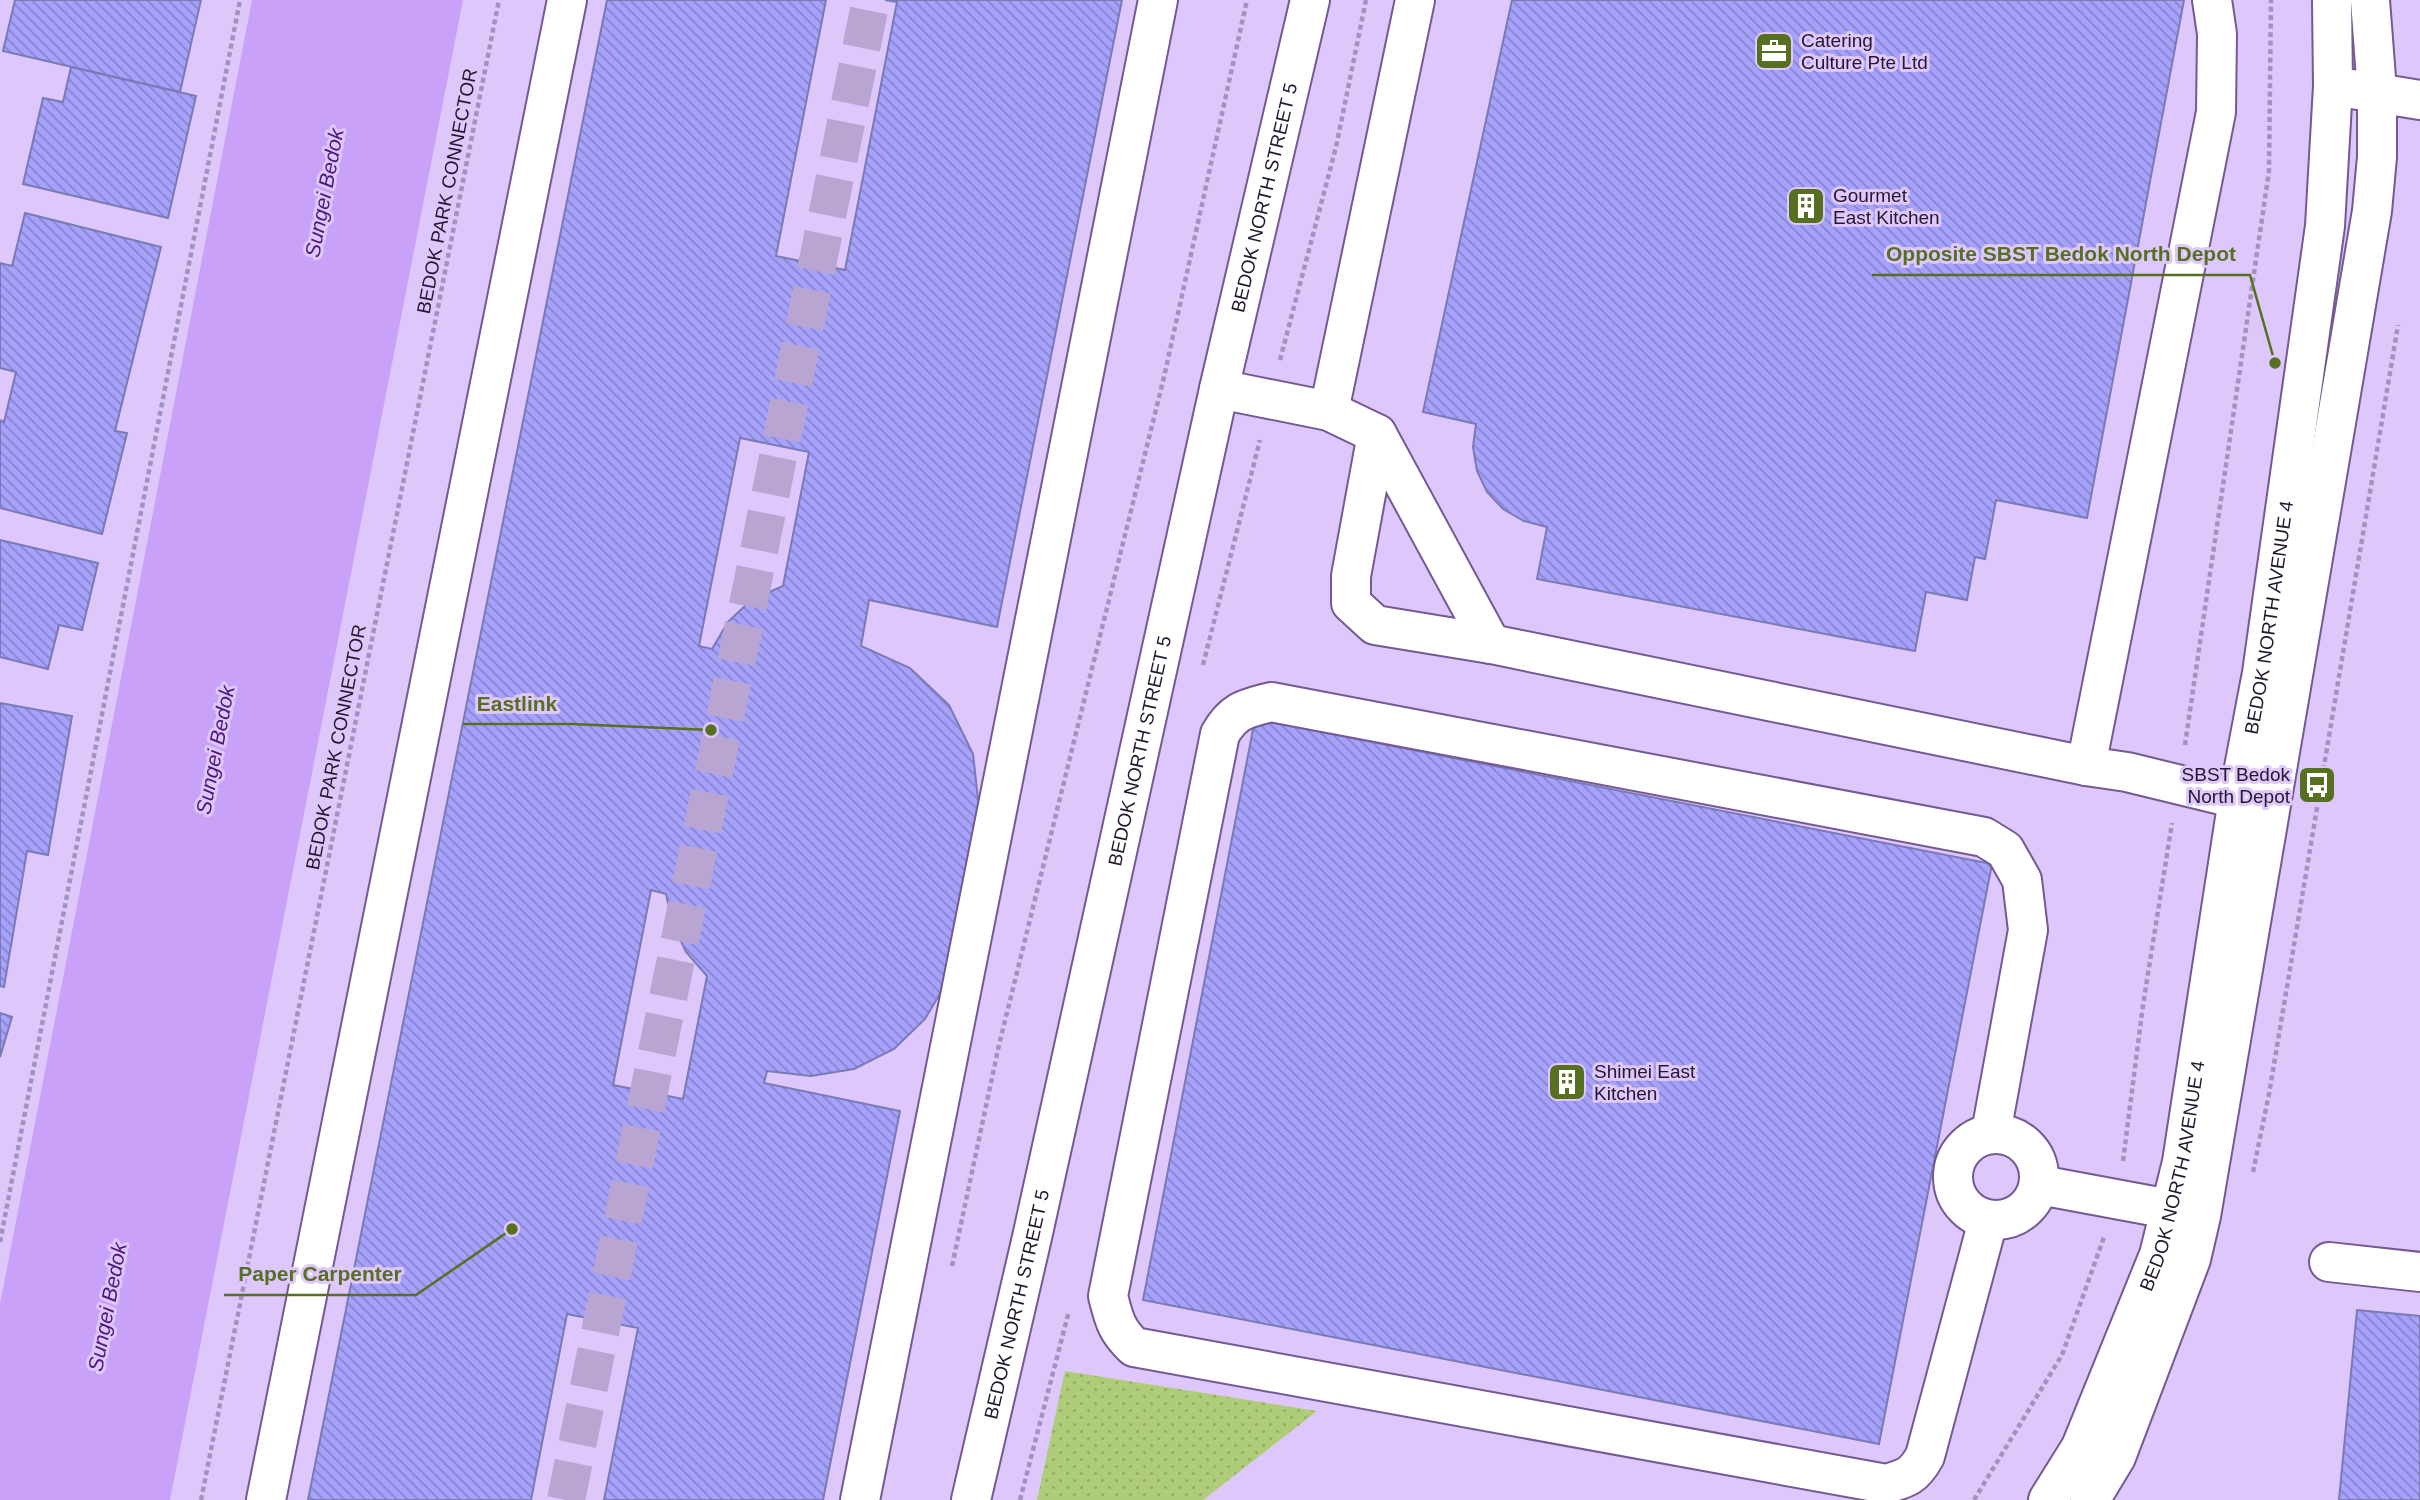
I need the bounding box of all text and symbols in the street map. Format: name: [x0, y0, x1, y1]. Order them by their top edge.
office icon: Catering Culture Pte Ltd: [1753, 30, 1795, 72]
place label: Catering Culture Pte Ltd: [1801, 30, 1928, 73]
street label: BEDOK PARK CONNECTOR: [413, 67, 481, 315]
street label: BEDOK NORTH STREET 5: [1227, 81, 1301, 314]
water label: Sungei Bedok: [300, 125, 348, 259]
building icon: Gourmet East Kitchen: [1785, 185, 1827, 227]
place label: Gourmet East Kitchen: [1833, 185, 1940, 228]
callout: Opposite SBST Bedok North Depot: [1872, 233, 2250, 275]
text: Opposite SBST Bedok North Depot: [1886, 242, 2236, 265]
street label: BEDOK NORTH AVENUE 4: [2240, 499, 2297, 736]
street label: BEDOK PARK CONNECTOR: [302, 623, 370, 871]
street label: BEDOK NORTH STREET 5: [1104, 634, 1175, 868]
water label: Sungei Bedok: [191, 682, 239, 816]
callout: Eastlink: [463, 682, 572, 724]
text: Eastlink: [477, 692, 558, 715]
place label: SBST Bedok North Depot: [2182, 764, 2291, 807]
bus stop icon: SBST Bedok North Depot: [2296, 764, 2338, 806]
street label: BEDOK NORTH AVENUE 4: [2135, 1059, 2208, 1294]
building icon: Shimei East Kitchen: [1546, 1061, 1588, 1103]
place label: Shimei East Kitchen: [1594, 1061, 1696, 1104]
street label: BEDOK NORTH STREET 5: [980, 1187, 1053, 1421]
water label: Sungei Bedok: [83, 1239, 131, 1373]
callout: Paper Carpenter: [224, 1253, 416, 1295]
text: Paper Carpenter: [238, 1262, 402, 1285]

